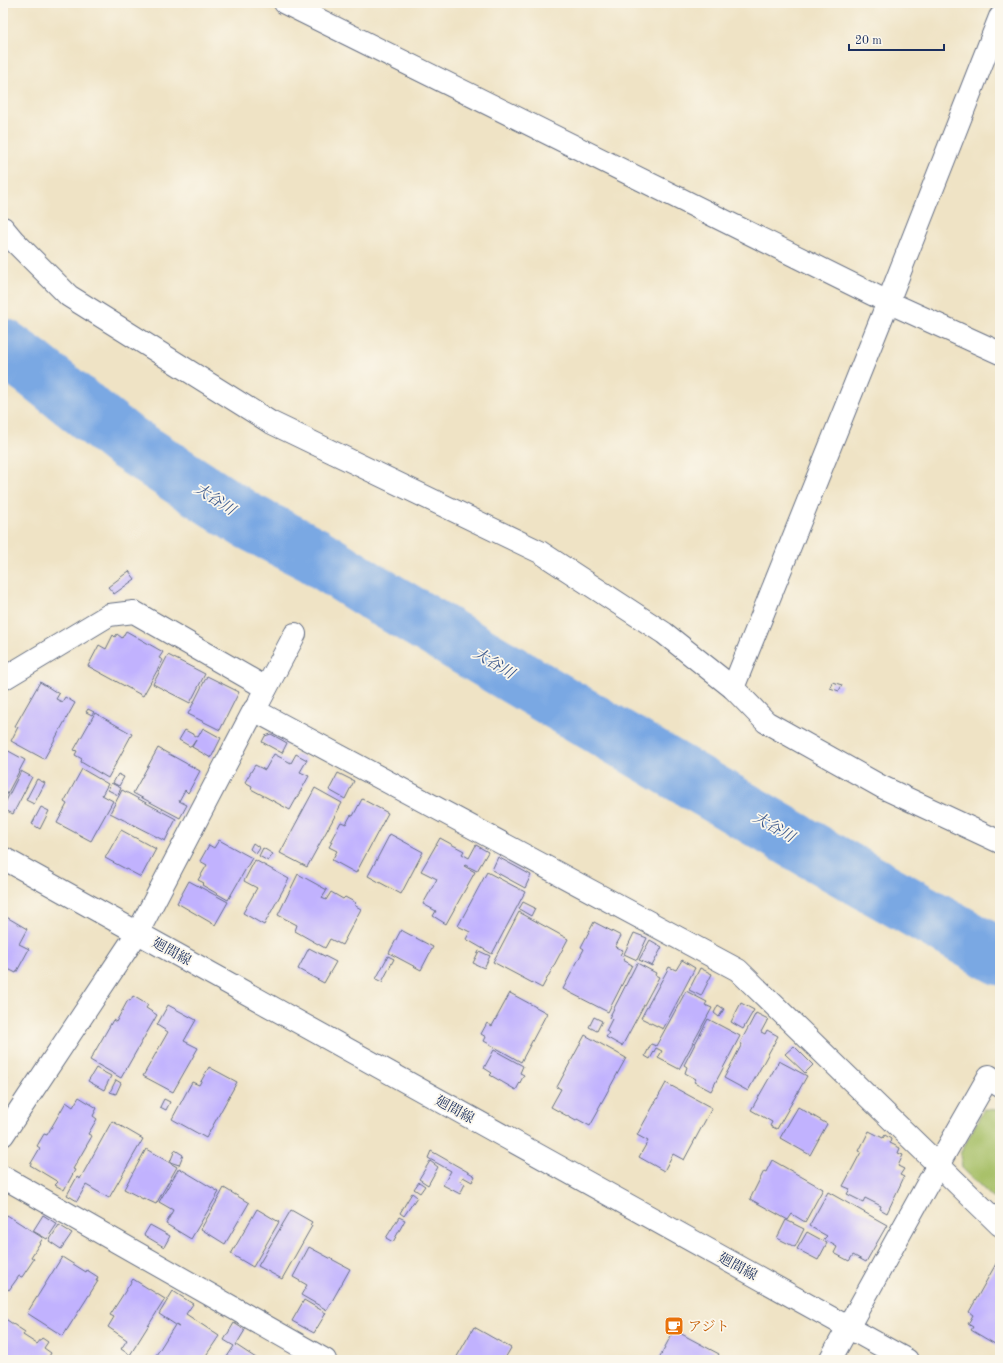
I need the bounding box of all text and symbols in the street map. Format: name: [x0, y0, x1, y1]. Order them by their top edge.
scale bar: [849, 26, 944, 52]
text: 20 m: [855, 35, 882, 47]
water label: 大谷川: [191, 480, 240, 520]
water label: 大谷川: [470, 645, 519, 683]
water label: 大谷川: [750, 809, 799, 847]
street label: 廻間線: [150, 935, 194, 968]
street label: 廻間線: [433, 1093, 477, 1126]
street label: 廻間線: [716, 1250, 760, 1283]
cafe icon: アジト: [663, 1315, 685, 1337]
place label: アジト: [688, 1319, 729, 1334]

